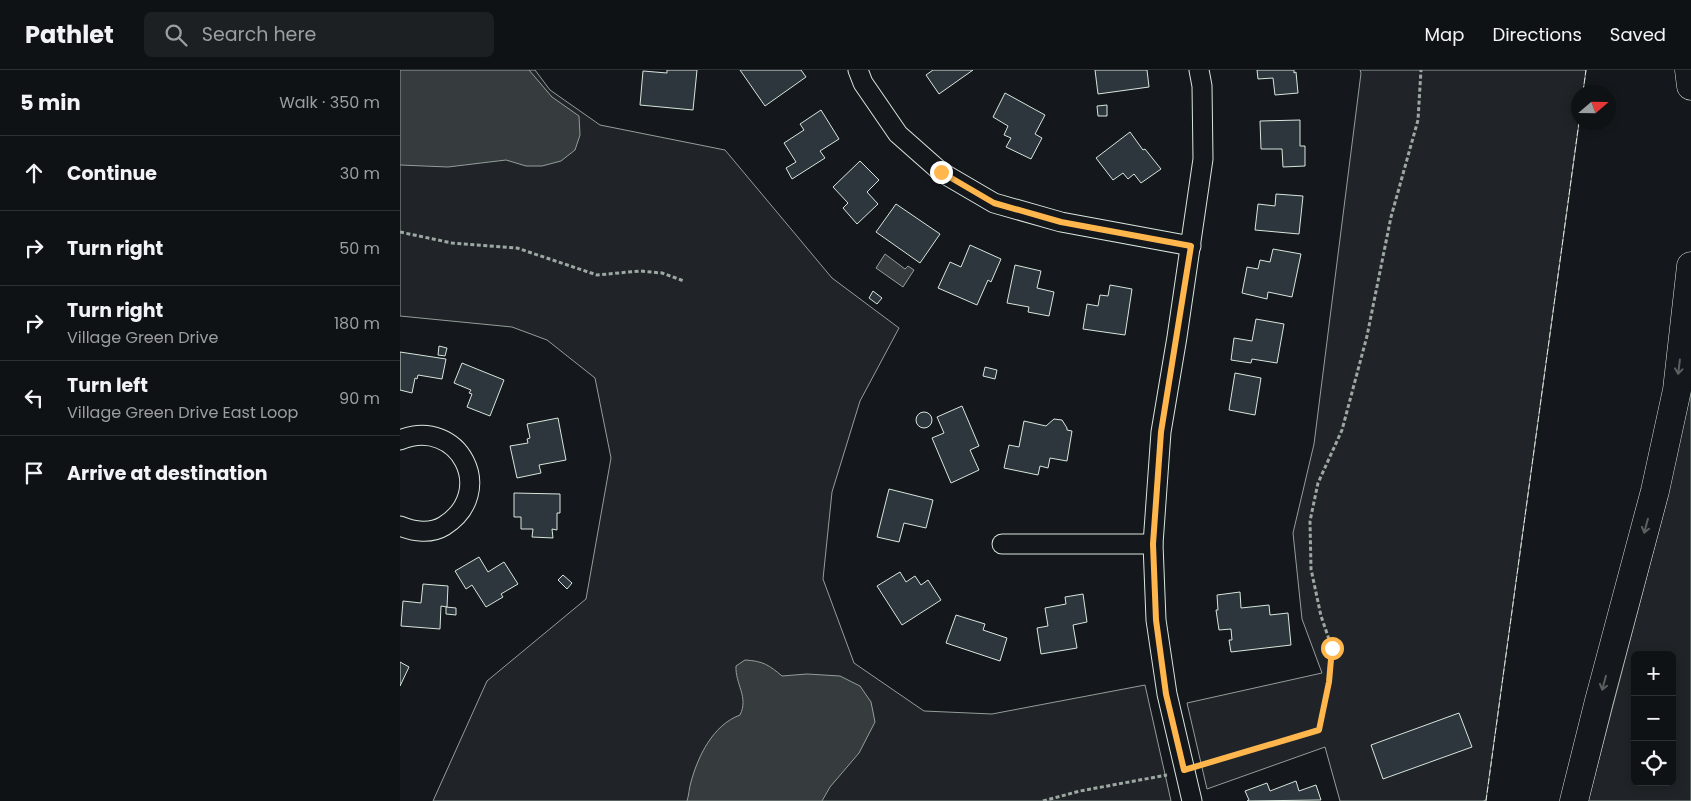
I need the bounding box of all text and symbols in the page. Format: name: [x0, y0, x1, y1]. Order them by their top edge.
search box: [144, 12, 494, 57]
text: Pathlet: [25, 18, 114, 51]
icon: search: [162, 21, 190, 49]
text: Search here: [202, 21, 316, 48]
text: Map: [1425, 22, 1464, 47]
text: Directions: [1492, 22, 1582, 47]
text: Saved: [1610, 22, 1666, 47]
north arrow: [1571, 85, 1616, 130]
text: 5 min: [20, 88, 81, 117]
text: Walk · 350 m: [279, 91, 380, 114]
icon: ahead: [20, 159, 48, 187]
text: Continue: [67, 160, 157, 187]
route end: [930, 161, 953, 184]
text: 30 m: [340, 162, 380, 185]
icon: right: [20, 234, 48, 262]
text: Turn right: [67, 235, 163, 262]
text: 50 m: [339, 237, 380, 260]
text: Turn right: [67, 297, 163, 324]
icon: right: [20, 309, 48, 337]
text: 180 m: [334, 312, 380, 335]
text: Village Green Drive: [67, 326, 218, 349]
one-way arrow: [1674, 359, 1684, 375]
text: Turn left: [67, 372, 148, 399]
icon: left: [20, 384, 48, 412]
text: 90 m: [339, 387, 380, 410]
text: Village Green Drive East Loop: [67, 401, 298, 424]
icon: arrive: [20, 459, 48, 487]
text: Arrive at destination: [67, 460, 268, 487]
one-way arrow: [1641, 517, 1650, 533]
route start: [1321, 637, 1344, 660]
map controls: [1631, 651, 1676, 786]
button: +: [1631, 651, 1676, 696]
one-way arrow: [1599, 674, 1608, 690]
button: −: [1631, 696, 1676, 741]
button: locate: [1631, 741, 1676, 786]

